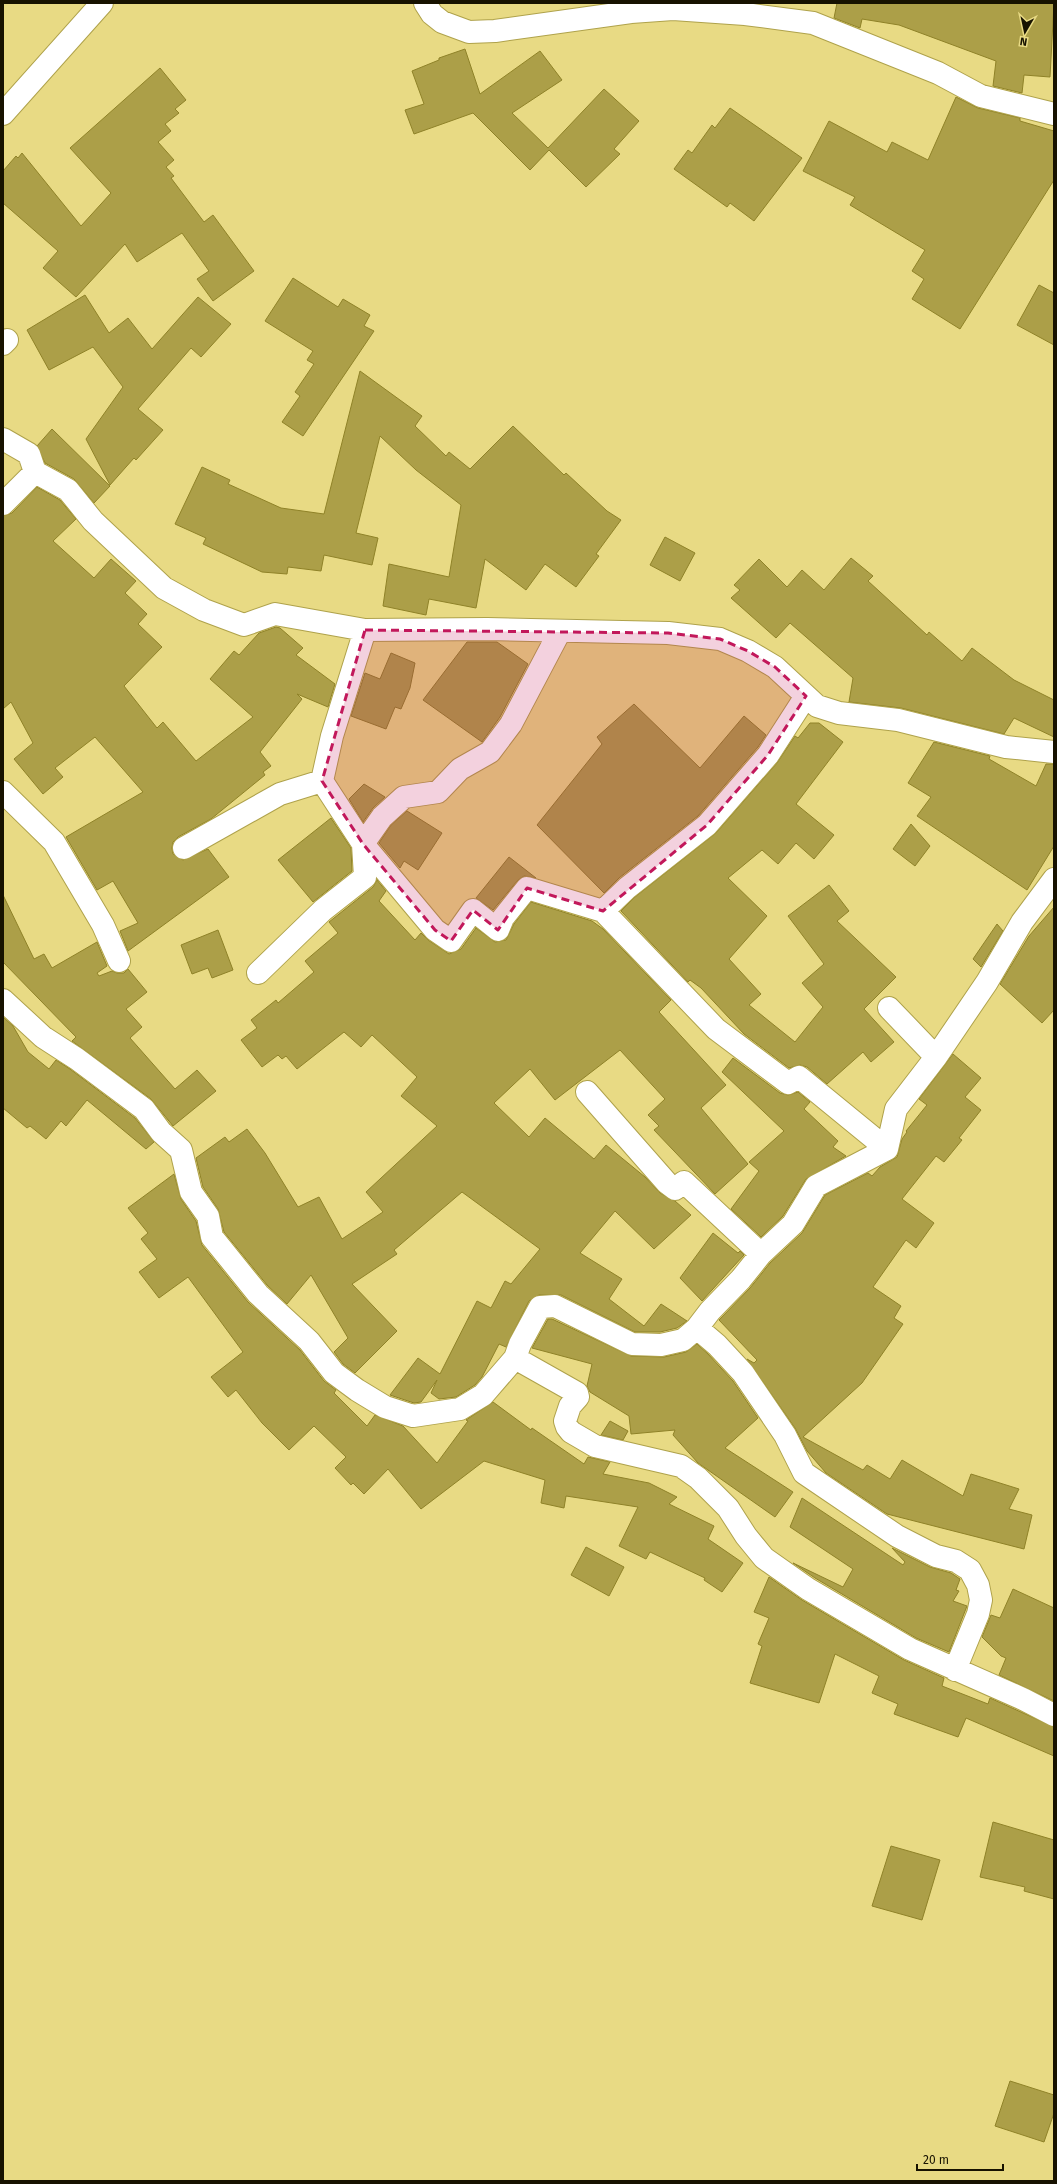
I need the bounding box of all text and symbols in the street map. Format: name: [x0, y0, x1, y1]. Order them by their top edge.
north arrow: [1005, 12, 1045, 52]
text: N: [1019, 34, 1028, 48]
scale bar: [917, 2146, 1003, 2172]
text: 20 m: [923, 2153, 949, 2167]

